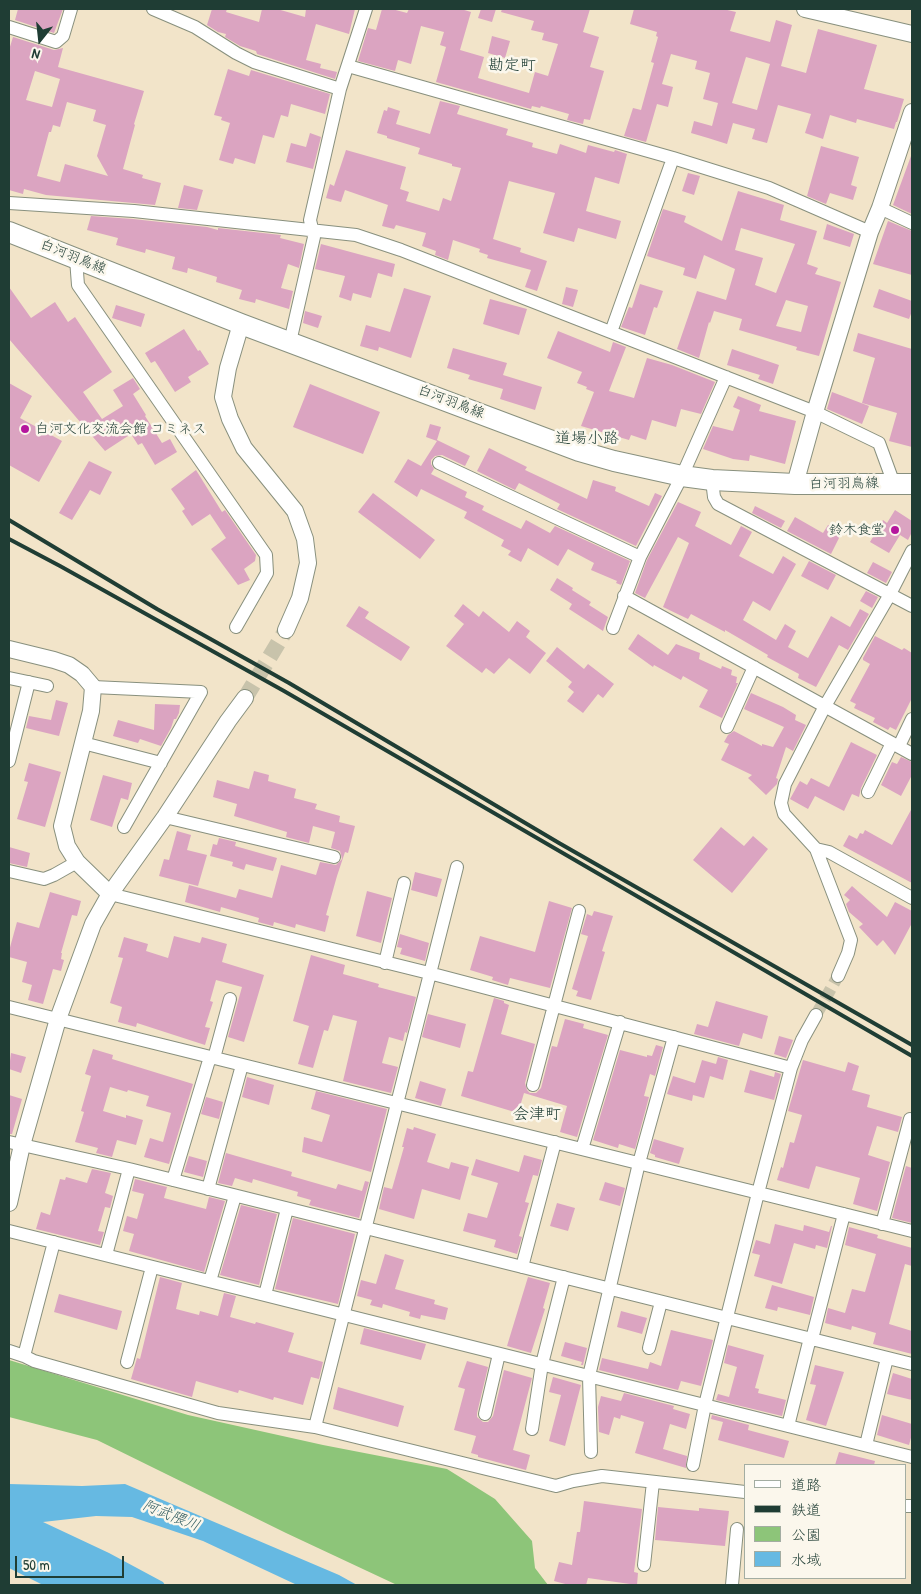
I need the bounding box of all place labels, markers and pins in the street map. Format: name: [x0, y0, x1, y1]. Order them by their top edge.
place label: 白河文化交流会館 コミネス: [35, 421, 206, 437]
marker: 白河文化交流会館 コミネス: [19, 423, 31, 435]
place label: 鈴木食堂: [829, 522, 885, 538]
marker: 鈴木食堂: [889, 524, 901, 536]

